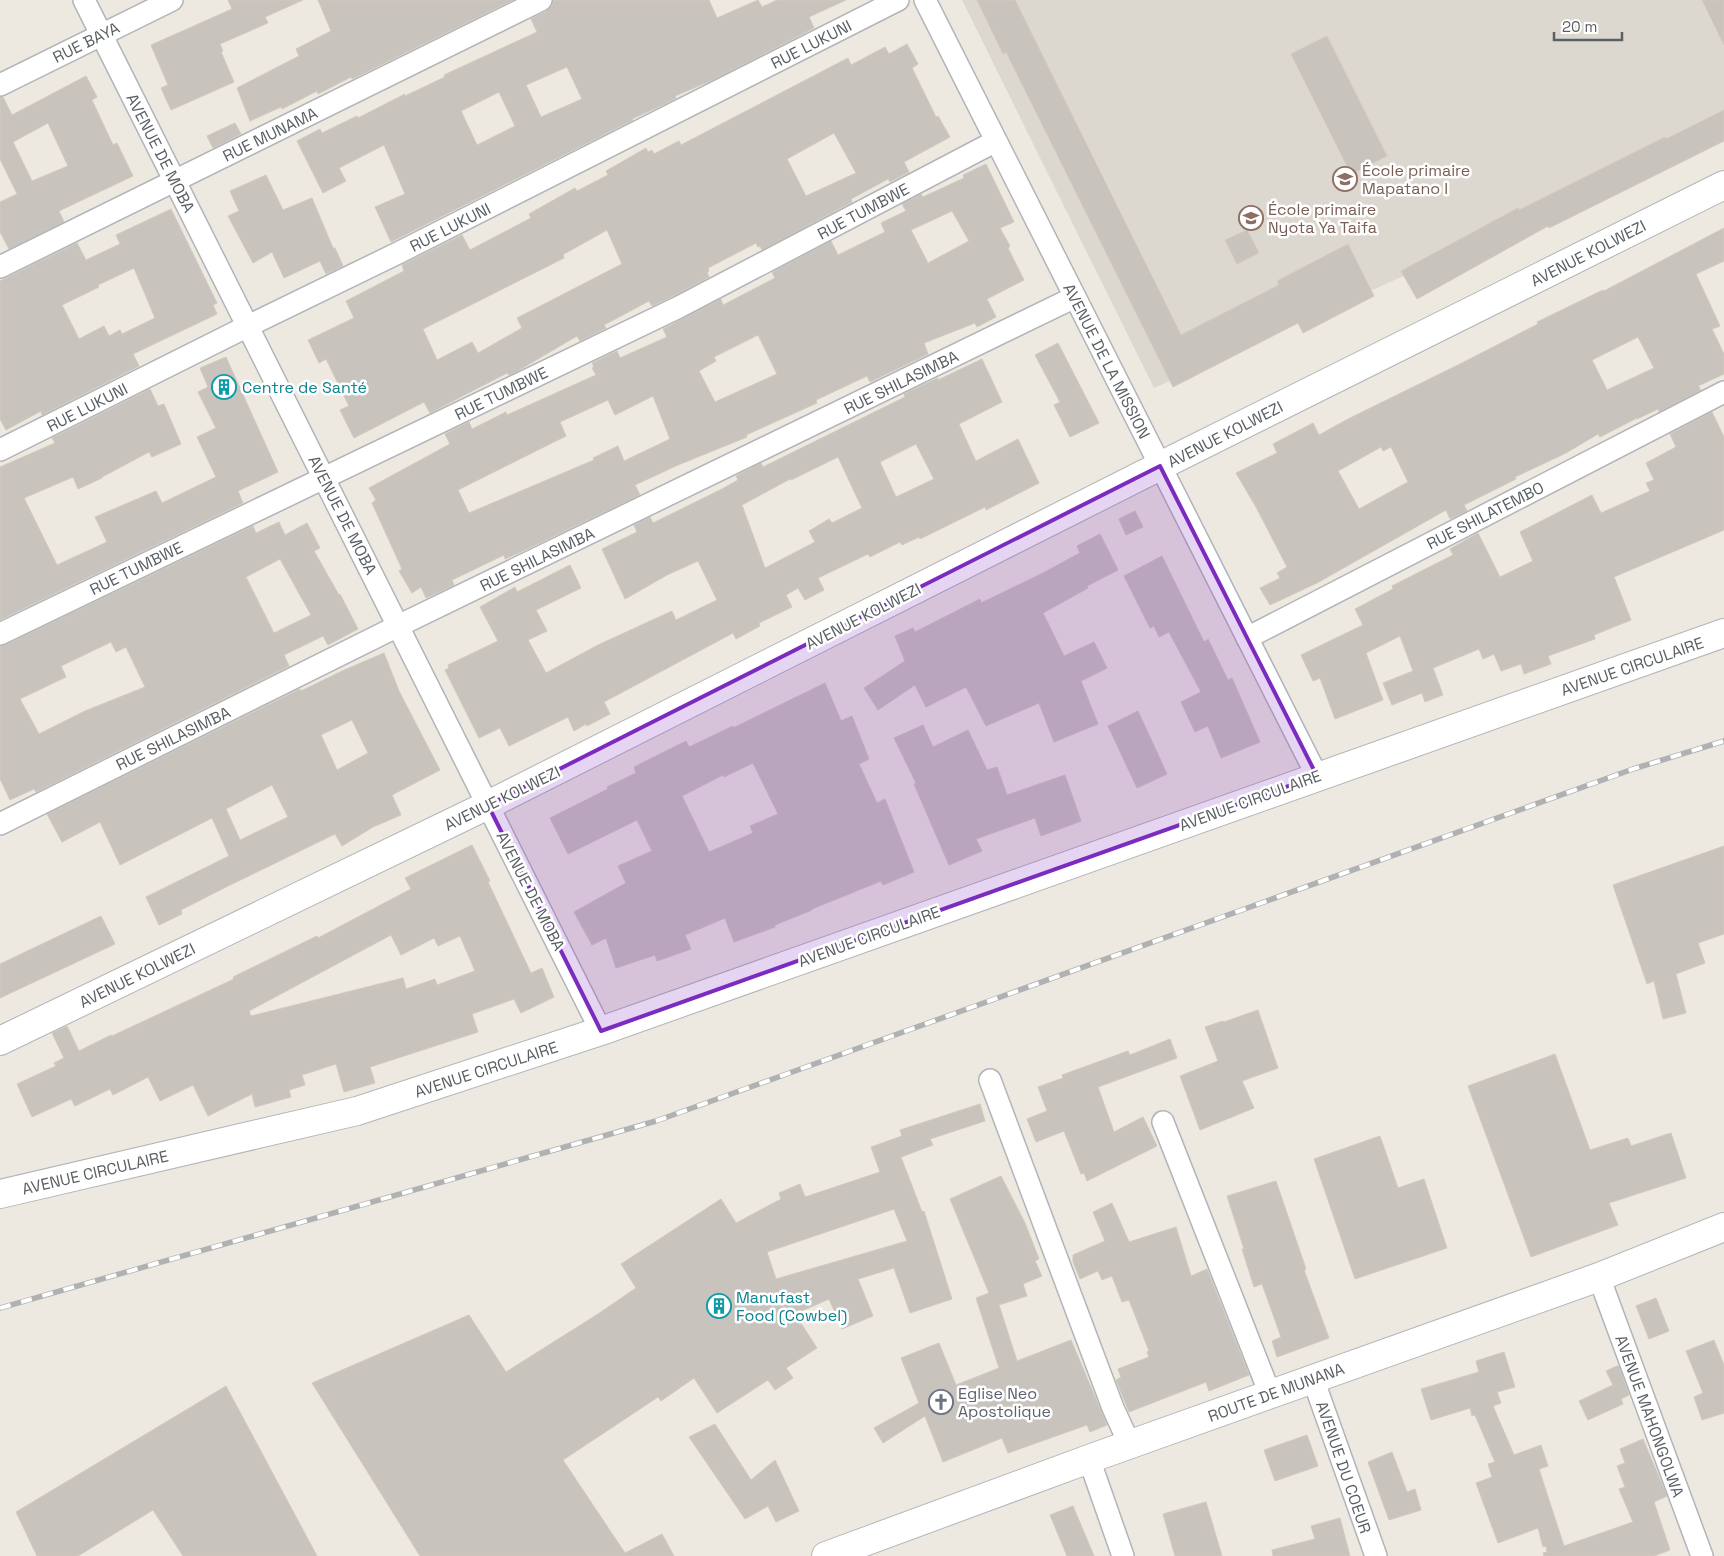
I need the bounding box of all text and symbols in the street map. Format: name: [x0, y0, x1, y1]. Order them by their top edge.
scale bar: [1554, 10, 1622, 42]
street label: RUE LUKUNI: [767, 15, 855, 74]
street label: RUE BAYA: [49, 17, 123, 68]
text: 20 m: [1562, 17, 1597, 36]
street label: AVENUE DE MOBA: [121, 90, 200, 216]
street label: RUE MUNAMA: [219, 102, 321, 166]
place label: École primaire Mapatano I: [1362, 160, 1470, 199]
school or university icon: École primaire Mapatano I: [1332, 166, 1358, 192]
street label: RUE TUMBWE: [814, 178, 913, 244]
street label: RUE LUKUNI: [406, 198, 494, 257]
place label: École primaire Nyota Ya Taifa: [1268, 199, 1377, 238]
school or university icon: École primaire Nyota Ya Taifa: [1238, 205, 1264, 231]
street label: AVENUE KOLWEZI: [1527, 215, 1649, 292]
street label: AVENUE DE LA MISSION: [1058, 280, 1155, 442]
street label: RUE SHILASIMBA: [840, 346, 962, 419]
street label: RUE TUMBWE: [451, 362, 551, 425]
building icon: Centre de Santé: [211, 374, 237, 400]
place label: Centre de Santé: [242, 377, 367, 398]
street label: RUE LUKUNI: [43, 378, 131, 437]
street label: AVENUE KOLWEZI: [1164, 396, 1286, 473]
street label: AVENUE DE MOBA: [303, 452, 382, 578]
street label: RUE SHILATEMBO: [1423, 477, 1548, 554]
street label: RUE SHILASIMBA: [476, 523, 598, 596]
street label: RUE TUMBWE: [86, 537, 186, 600]
street label: AVENUE KOLWEZI: [802, 578, 924, 655]
street label: AVENUE CIRCULAIRE: [1558, 632, 1706, 701]
street label: RUE SHILASIMBA: [112, 702, 234, 775]
street label: AVENUE KOLWEZI: [441, 761, 564, 836]
street label: AVENUE CIRCULAIRE: [1176, 765, 1324, 836]
street label: AVENUE DE MOBA: [491, 828, 570, 954]
street label: AVENUE CIRCULAIRE: [795, 901, 943, 972]
street label: AVENUE KOLWEZI: [76, 938, 199, 1013]
street label: AVENUE CIRCULAIRE: [412, 1036, 561, 1103]
street label: AVENUE CIRCULAIRE: [20, 1145, 170, 1200]
place label: Manufast Food (Cowbel): [736, 1287, 847, 1326]
building icon: Manufast Food (Cowbel): [706, 1293, 732, 1319]
street label: AVENUE MAHONGOLWA: [1610, 1332, 1689, 1500]
street label: ROUTE DE MUNANA: [1205, 1358, 1347, 1427]
place label: Eglise Neo Apostolique: [958, 1383, 1051, 1422]
church icon: Eglise Neo Apostolique: [928, 1389, 954, 1415]
street label: AVENUE DU COEUR: [1311, 1398, 1376, 1536]

